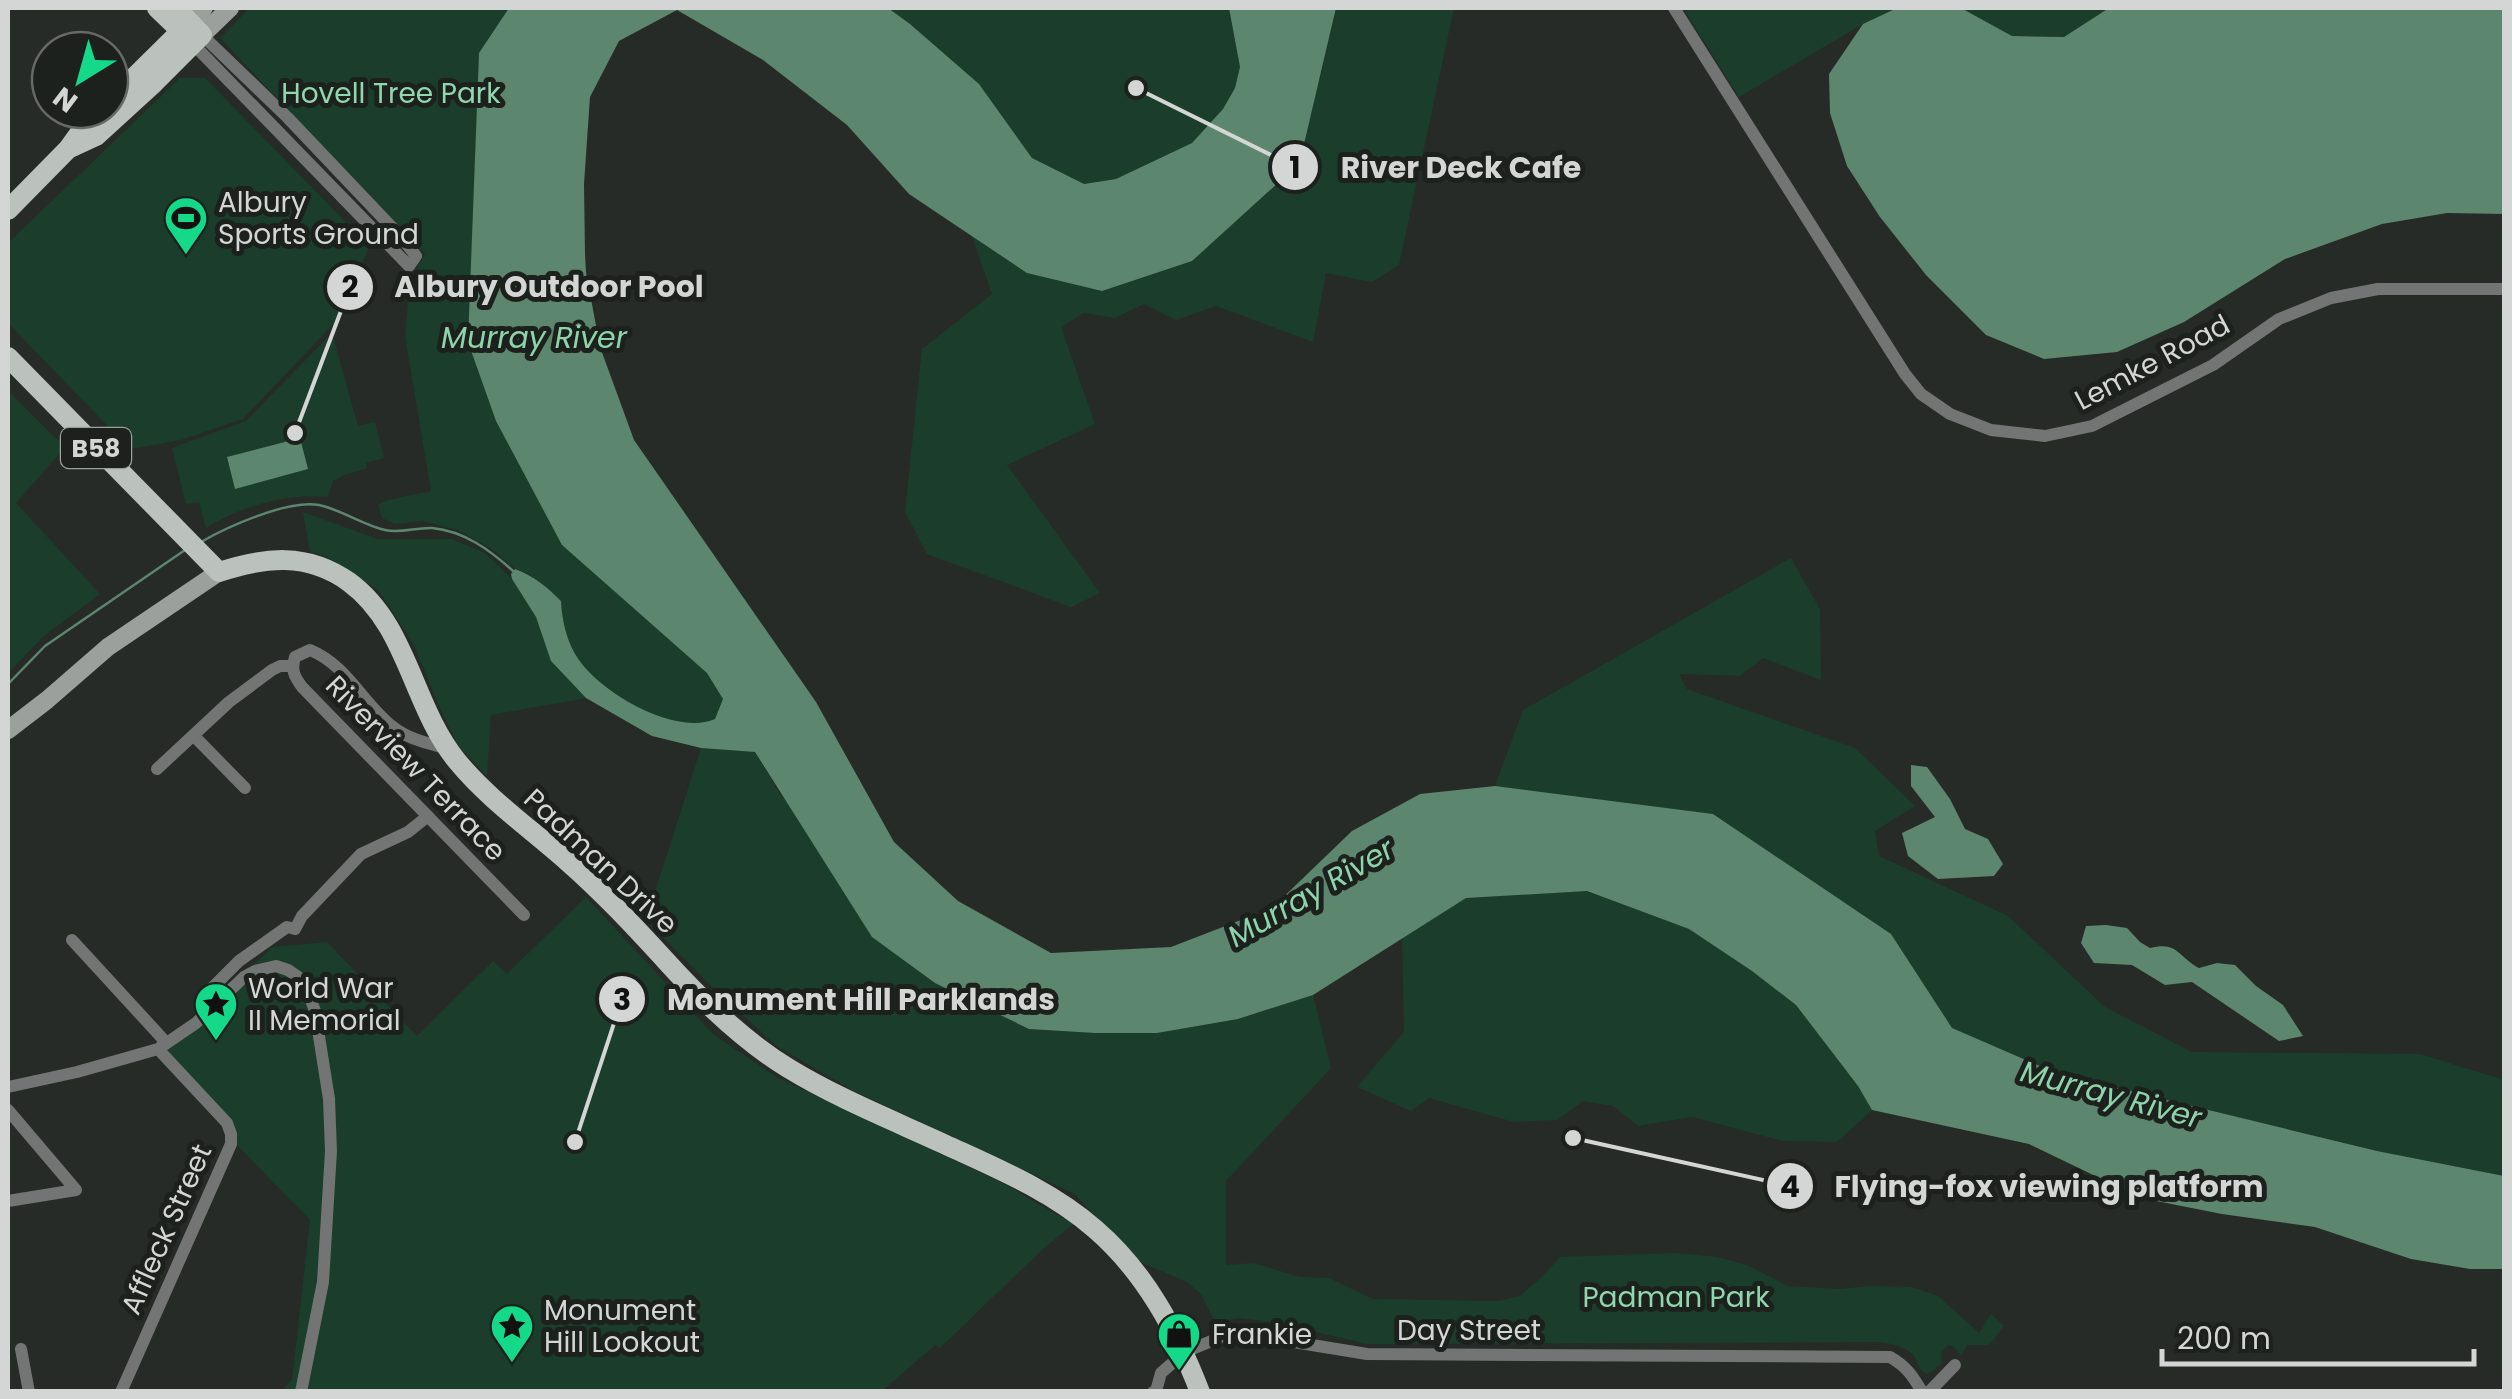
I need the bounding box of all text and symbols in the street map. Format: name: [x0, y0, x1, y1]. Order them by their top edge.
north arrow: [30, 30, 130, 130]
park label: Hovell Tree Park: [281, 74, 501, 113]
text: N: [45, 78, 85, 121]
callout: River Deck Cafe: [1270, 137, 1601, 197]
text: 1: [1289, 146, 1301, 189]
text: River Deck Cafe: [1341, 146, 1581, 189]
place label: Albury Sports Ground: [218, 183, 419, 254]
sports icon: Albury Sports Ground: [163, 195, 209, 256]
callout: Albury Outdoor Pool: [325, 257, 724, 317]
text: 2: [341, 265, 359, 308]
text: Albury Outdoor Pool: [394, 265, 704, 308]
street label: Lemke Road: [2068, 305, 2237, 420]
water label: Murray River: [441, 316, 628, 359]
road number: B58: [61, 428, 131, 468]
street label: Riverview Terrace: [317, 667, 515, 870]
street label: Padman Drive: [515, 780, 686, 943]
water label: Murray River: [1220, 827, 1403, 958]
place label: World War II Memorial: [248, 969, 401, 1040]
callout: Monument Hill Parklands: [597, 969, 1075, 1029]
text: 3: [613, 978, 631, 1021]
text: Monument Hill Parklands: [667, 978, 1055, 1021]
place icon: World War II Memorial: [193, 981, 239, 1042]
water label: Murray River: [2016, 1050, 2207, 1140]
street label: Affleck Street: [112, 1138, 221, 1320]
callout: Flying-fox viewing platform: [1765, 1156, 2284, 1216]
text: 4: [1780, 1165, 1800, 1208]
text: Flying-fox viewing platform: [1834, 1165, 2264, 1208]
park label: Padman Park: [1582, 1278, 1770, 1317]
place label: Monument Hill Lookout: [544, 1291, 700, 1362]
place icon: Monument Hill Lookout: [489, 1303, 535, 1364]
scale bar: [2162, 1304, 2474, 1366]
shop icon: Frankie: [1156, 1311, 1202, 1372]
street label: Day Street: [1397, 1311, 1541, 1350]
place label: Frankie: [1212, 1315, 1312, 1354]
text: 200 m: [2177, 1317, 2271, 1360]

